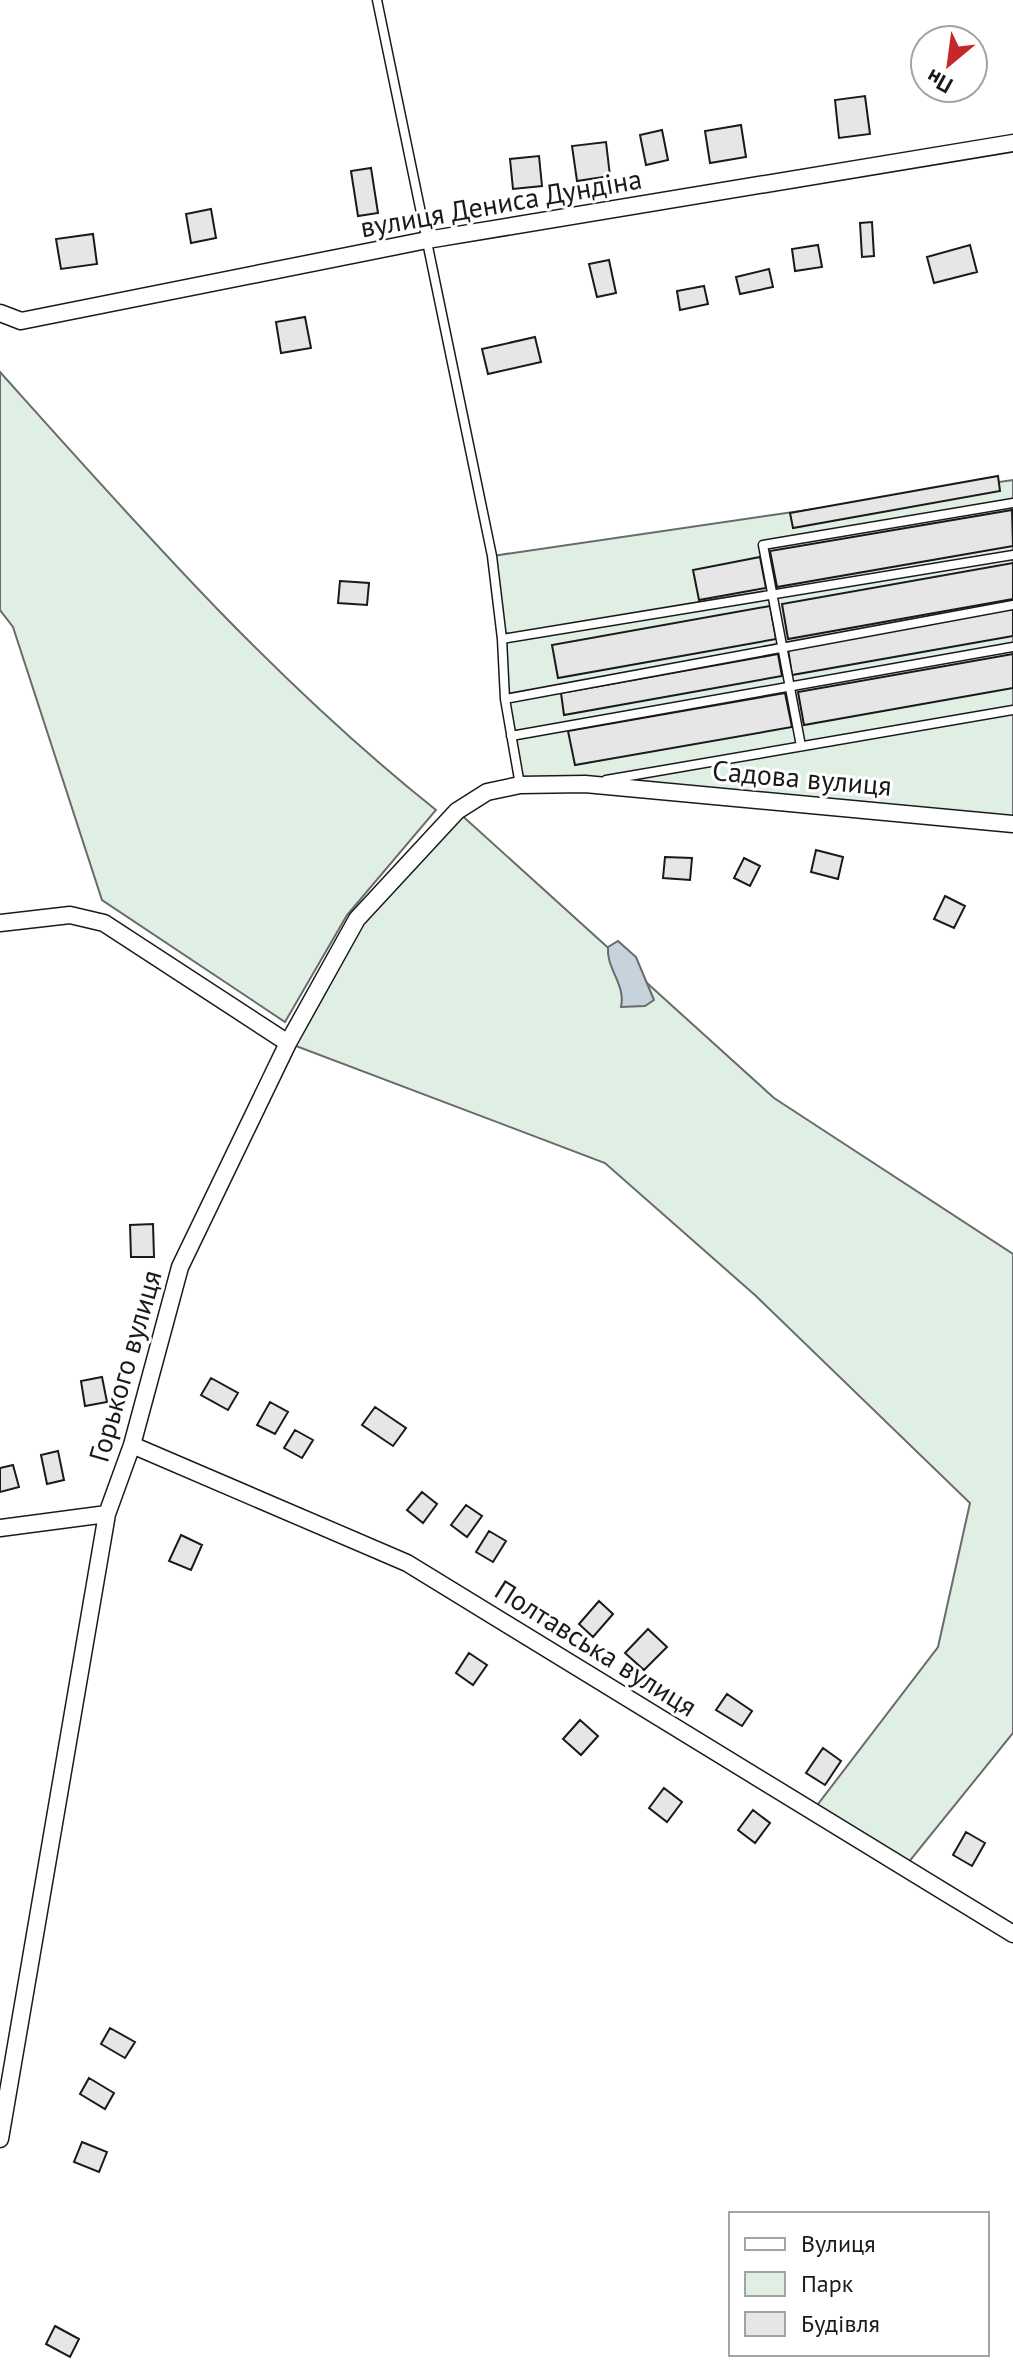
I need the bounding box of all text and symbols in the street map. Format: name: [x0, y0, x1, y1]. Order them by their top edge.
north arrow: [909, 24, 989, 104]
text: Пн: [921, 63, 957, 100]
street label: вулиця Дениса Дундіна: [357, 160, 645, 245]
street label: Садова вулиця: [711, 751, 893, 804]
street label: Горького вулиця: [80, 1266, 170, 1466]
street label: Полтавська вулиця: [488, 1571, 704, 1725]
legend: [729, 2212, 989, 2356]
text: Вулиця: [801, 2228, 876, 2259]
text: Парк: [801, 2268, 854, 2299]
text: Будівля: [801, 2308, 880, 2339]

